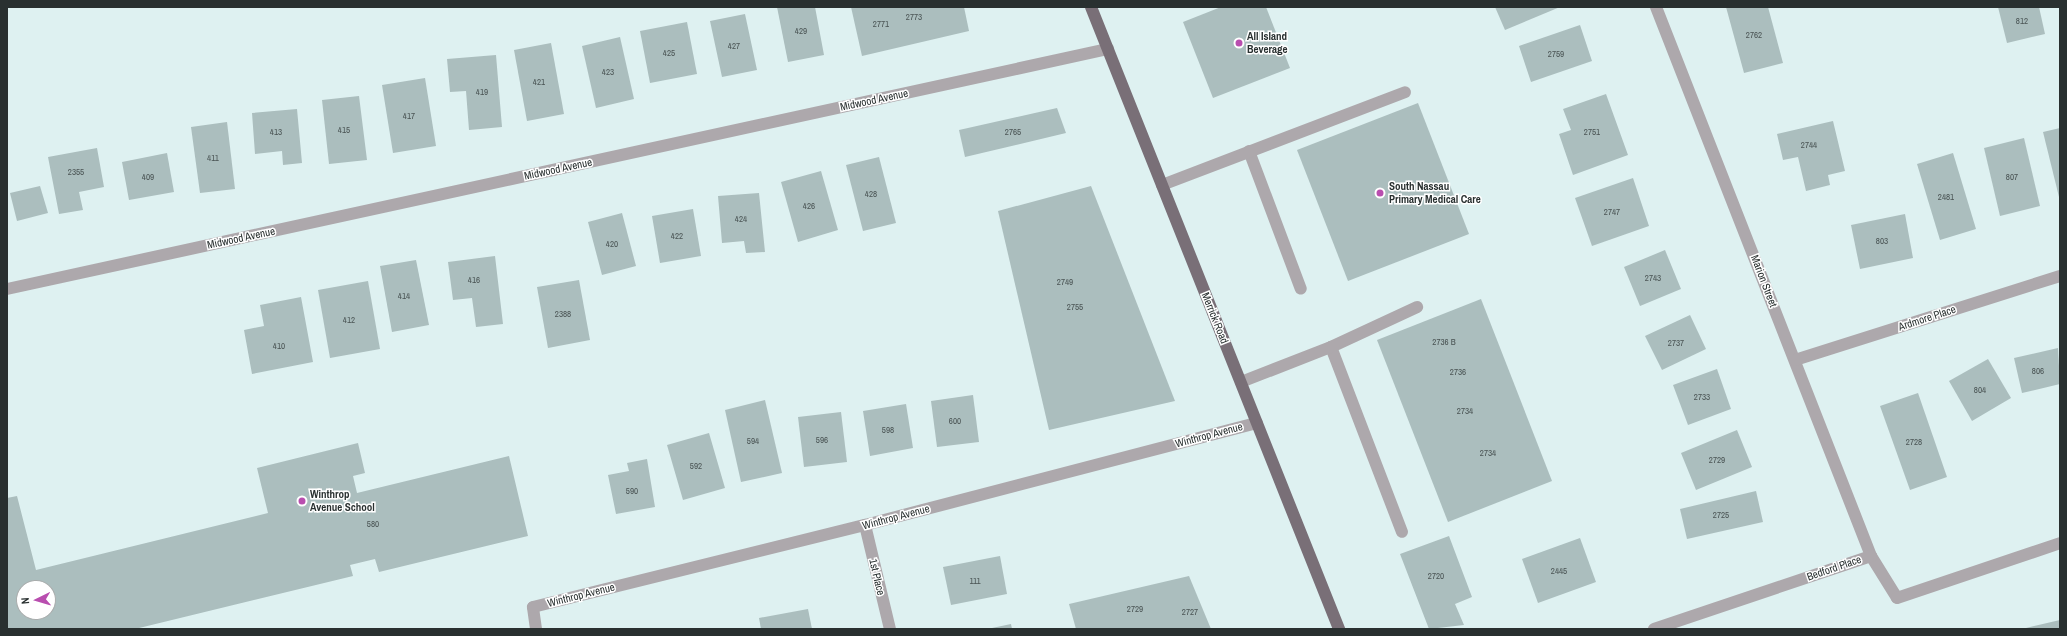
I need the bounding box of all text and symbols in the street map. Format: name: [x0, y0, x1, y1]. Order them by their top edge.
house number: 2773: [906, 12, 922, 22]
house number: 812: [2016, 16, 2028, 26]
house number: 2771: [873, 19, 889, 29]
house number: 429: [795, 26, 807, 36]
place label: All Island Beverage: [1247, 30, 1288, 56]
house number: 2762: [1746, 30, 1762, 40]
marker: All Island Beverage: [1234, 38, 1244, 48]
house number: 427: [728, 41, 740, 51]
house number: 425: [663, 48, 675, 58]
house number: 2759: [1548, 49, 1564, 59]
house number: 423: [602, 67, 614, 77]
house number: 421: [533, 77, 545, 87]
street label: Midwood Avenue: [839, 86, 909, 114]
house number: 419: [476, 87, 488, 97]
house number: 417: [403, 111, 415, 121]
house number: 415: [338, 125, 350, 135]
house number: 413: [270, 127, 282, 137]
house number: 2765: [1005, 127, 1021, 137]
house number: 2751: [1584, 127, 1600, 137]
house number: 2744: [1801, 140, 1817, 150]
house number: 411: [207, 153, 219, 163]
street label: Midwood Avenue: [523, 155, 593, 183]
house number: 2355: [68, 167, 84, 177]
house number: 409: [142, 172, 154, 182]
house number: 807: [2006, 172, 2018, 182]
place label: South Nassau Primary Medical Care: [1389, 180, 1481, 206]
marker: South Nassau Primary Medical Care: [1374, 187, 1386, 199]
house number: 428: [865, 189, 877, 199]
house number: 2481: [1938, 192, 1954, 202]
house number: 426: [803, 201, 815, 211]
house number: 2747: [1604, 207, 1620, 217]
house number: 424: [735, 214, 747, 224]
street label: Midwood Avenue: [206, 224, 276, 252]
house number: 422: [671, 231, 683, 241]
house number: 803: [1876, 236, 1888, 246]
house number: 420: [606, 239, 618, 249]
street label: Marion Street: [1748, 253, 1780, 309]
house number: 2743: [1645, 273, 1661, 283]
house number: 416: [468, 275, 480, 285]
house number: 2749: [1057, 277, 1073, 287]
street label: Merrick Road: [1199, 290, 1231, 346]
house number: 414: [398, 291, 410, 301]
house number: 2755: [1067, 302, 1083, 312]
street label: Ardmore Place: [1897, 303, 1957, 333]
house number: 2388: [555, 309, 571, 319]
house number: 412: [343, 315, 355, 325]
house number: 2736 B: [1432, 337, 1456, 347]
house number: 2737: [1668, 338, 1684, 348]
house number: 410: [273, 341, 285, 351]
house number: 806: [2032, 366, 2044, 376]
house number: 2736: [1450, 367, 1466, 377]
house number: 804: [1974, 385, 1986, 395]
house number: 2733: [1694, 392, 1710, 402]
house number: 2734: [1457, 406, 1473, 416]
house number: 600: [949, 416, 961, 426]
street label: Winthrop Avenue: [1174, 420, 1244, 450]
house number: 598: [882, 425, 894, 435]
house number: 596: [816, 435, 828, 445]
house number: 594: [747, 436, 759, 446]
house number: 2728: [1906, 437, 1922, 447]
house number: 2734: [1480, 448, 1496, 458]
house number: 2729: [1709, 455, 1725, 465]
house number: 592: [690, 461, 702, 471]
house number: 590: [626, 486, 638, 496]
place label: Winthrop Avenue School: [310, 488, 375, 514]
marker: Winthrop Avenue School: [297, 496, 307, 506]
street label: Winthrop Avenue: [861, 502, 931, 532]
house number: 2725: [1713, 510, 1729, 520]
house number: 580: [367, 519, 379, 529]
street label: Bedford Place: [1805, 553, 1863, 583]
street label: 1st Place: [866, 557, 888, 597]
house number: 2445: [1551, 566, 1567, 576]
house number: 2720: [1428, 571, 1444, 581]
house number: 111: [969, 576, 981, 586]
north arrow: [16, 580, 56, 620]
street label: Winthrop Avenue: [546, 580, 616, 610]
text: N: [18, 597, 32, 605]
house number: 2729: [1127, 604, 1143, 614]
house number: 2727: [1182, 607, 1198, 617]

